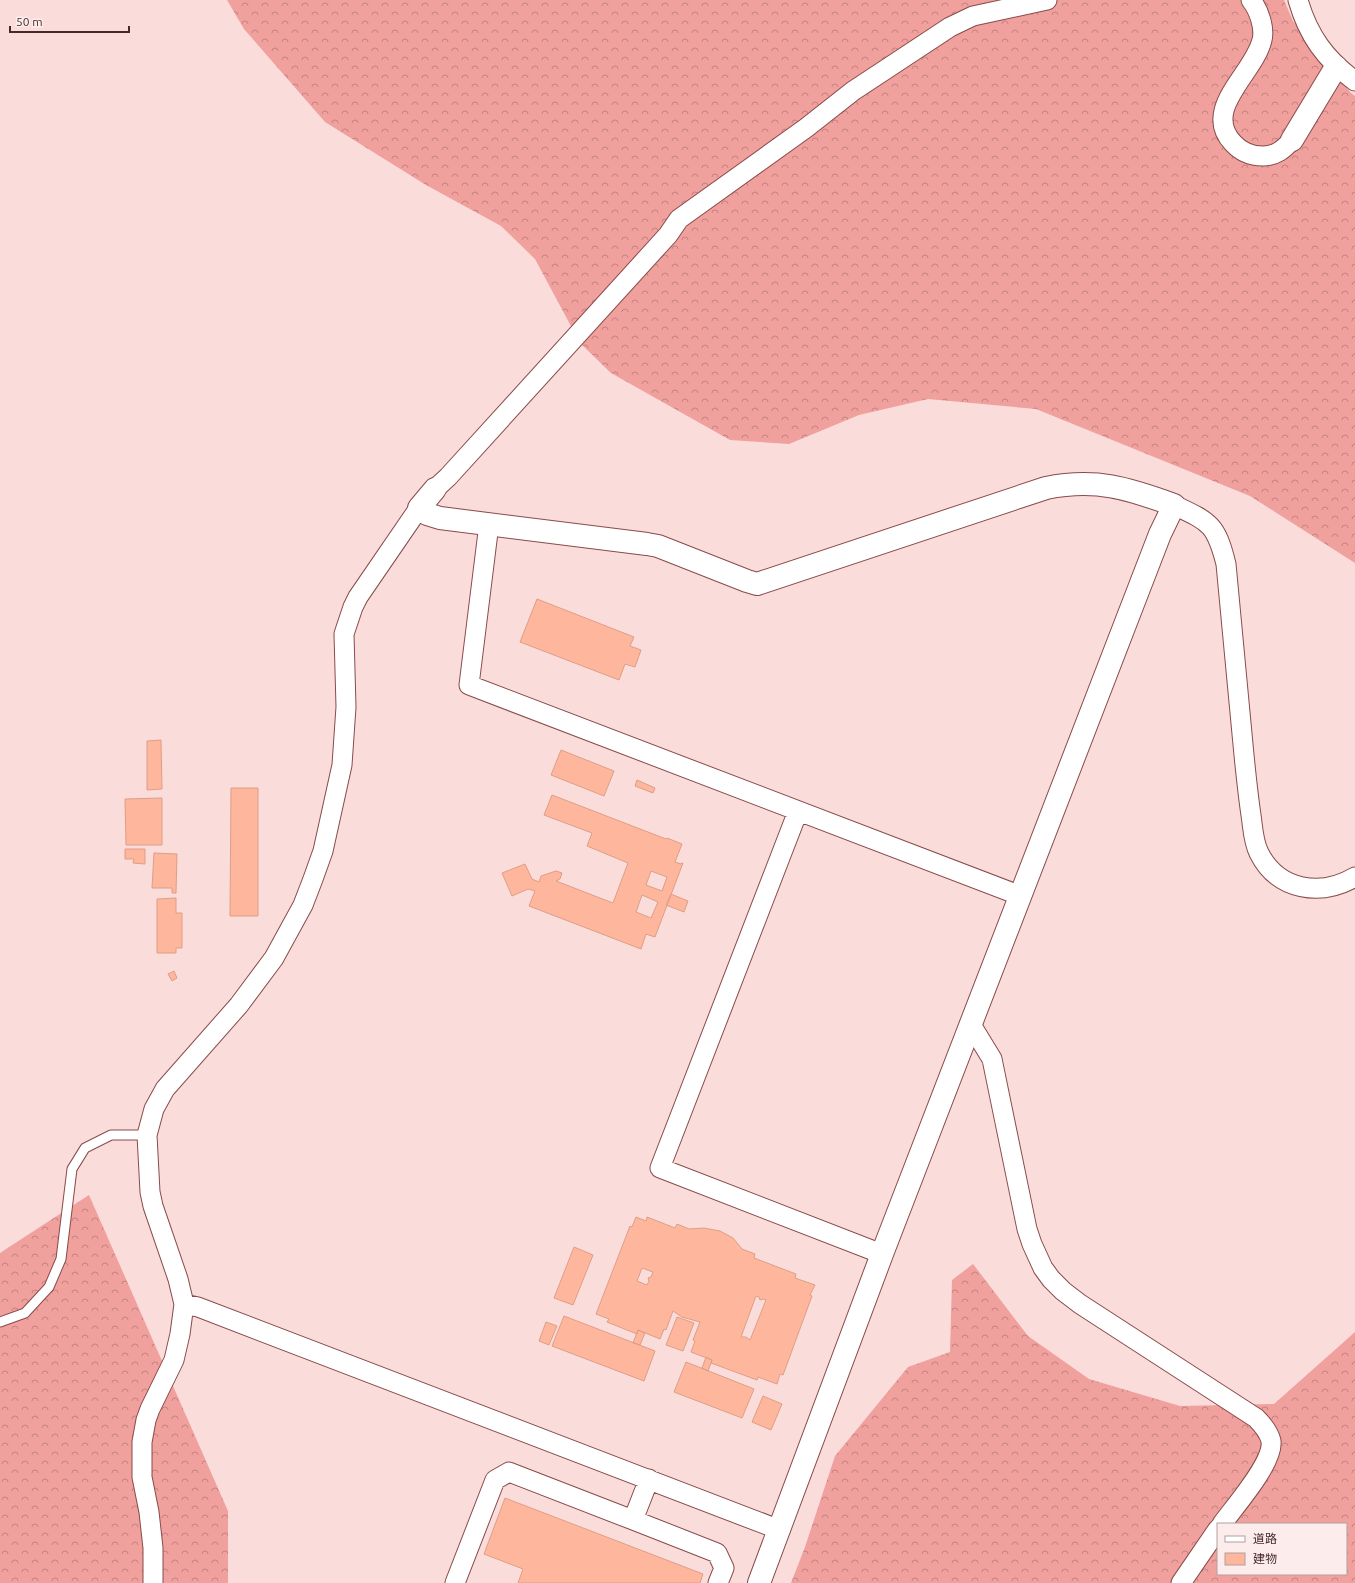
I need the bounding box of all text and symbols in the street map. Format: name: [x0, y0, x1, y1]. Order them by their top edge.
scale bar: [10, 8, 129, 34]
text: 50 m: [16, 15, 43, 28]
legend: [1217, 1523, 1347, 1575]
text: 道路: [1253, 1532, 1277, 1545]
text: 建物: [1253, 1552, 1277, 1565]

